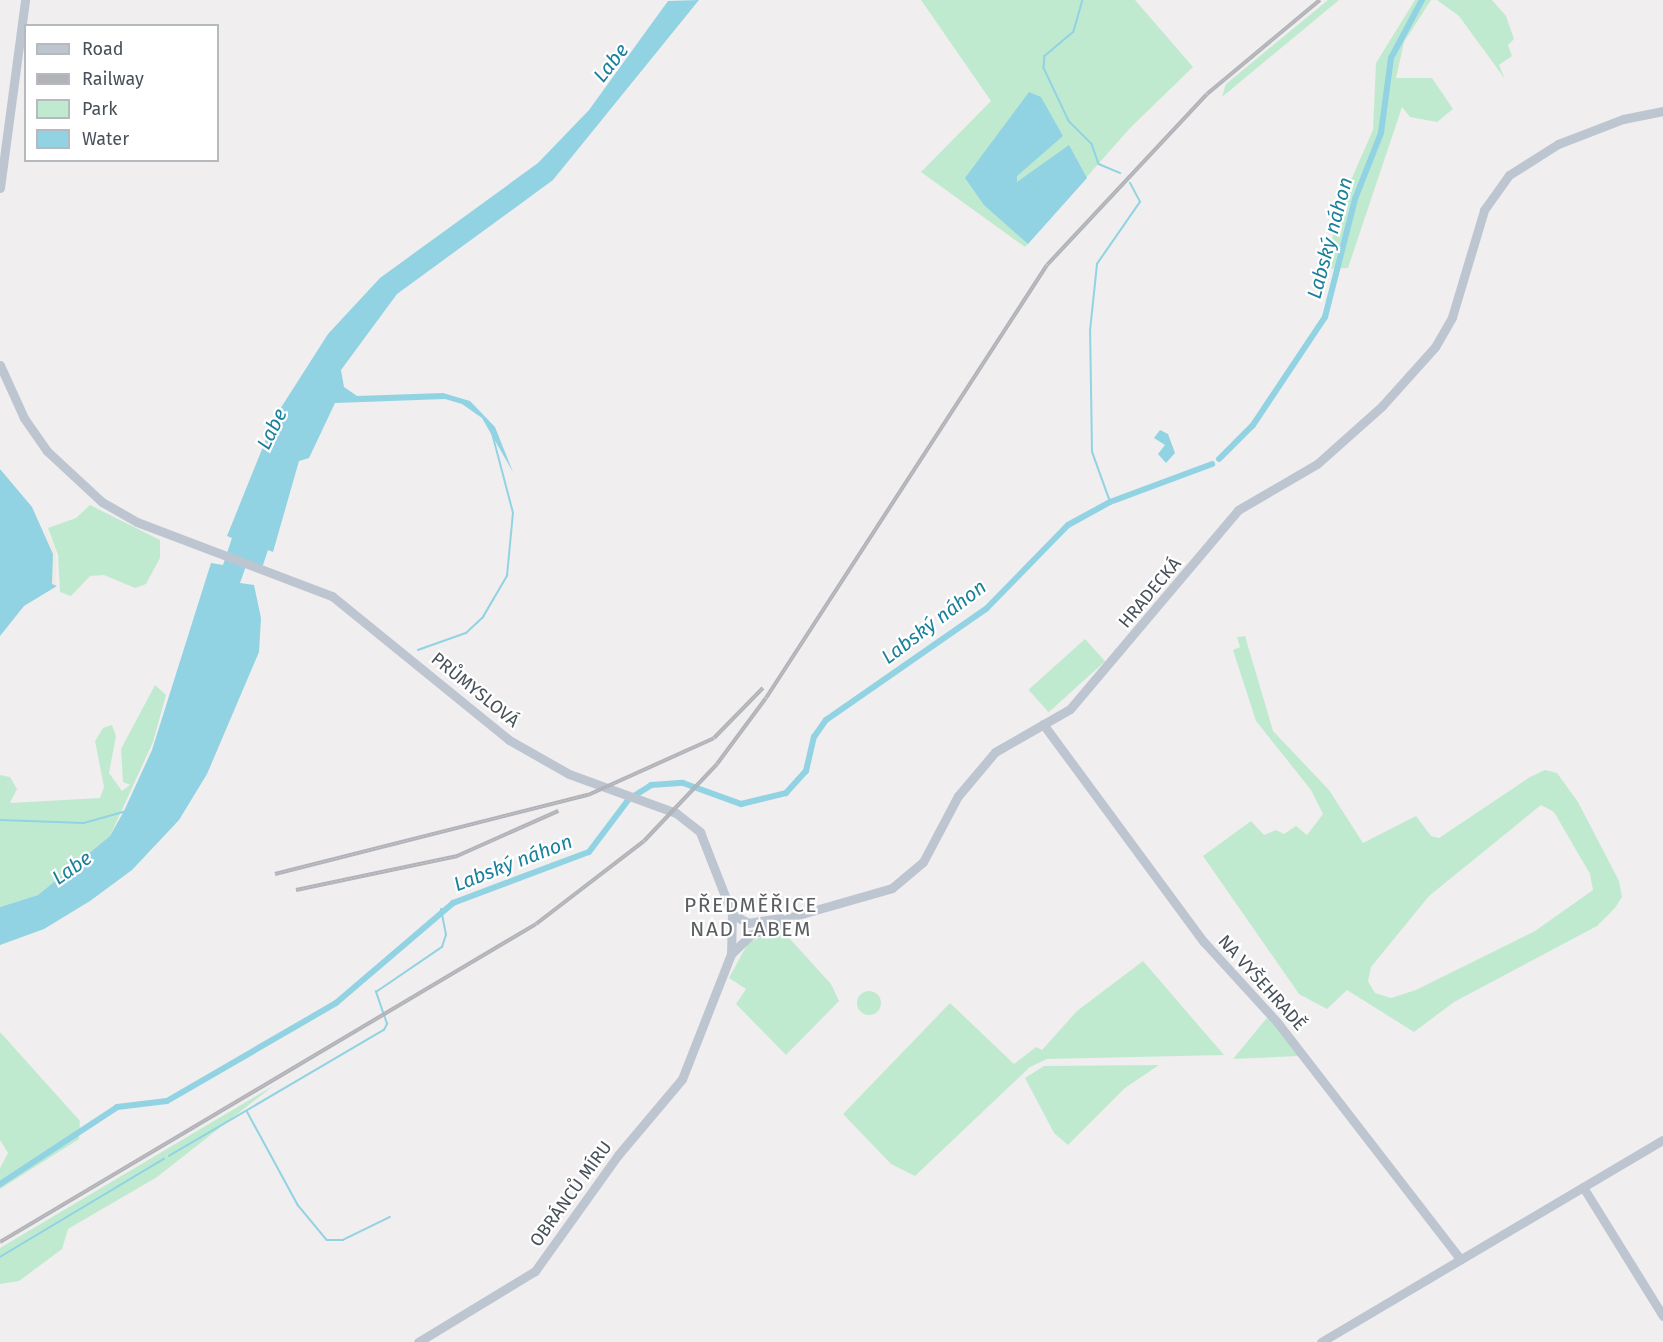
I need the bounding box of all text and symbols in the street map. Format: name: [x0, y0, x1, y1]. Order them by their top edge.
legend: [24, 24, 219, 162]
text: Road: [82, 38, 124, 60]
water label: Labe: [588, 39, 634, 87]
text: Railway: [82, 68, 144, 90]
text: Park: [82, 98, 117, 120]
text: Water: [82, 128, 129, 150]
water label: Labský náhon: [1302, 174, 1358, 302]
water label: Labe: [252, 405, 292, 453]
street label: HRADECKÁ: [1114, 553, 1186, 633]
water label: Labský náhon: [877, 575, 991, 669]
street label: PRŮMYSLOVÁ: [427, 648, 523, 732]
water label: Labský náhon: [450, 829, 576, 897]
water label: Labe: [48, 846, 96, 890]
district label: PŘEDMĚŘICE NAD LABEM: [684, 892, 818, 942]
street label: NA VYŠEHRADĚ: [1213, 931, 1311, 1035]
street label: OBRÁNCŮ MÍRU: [525, 1137, 617, 1251]

